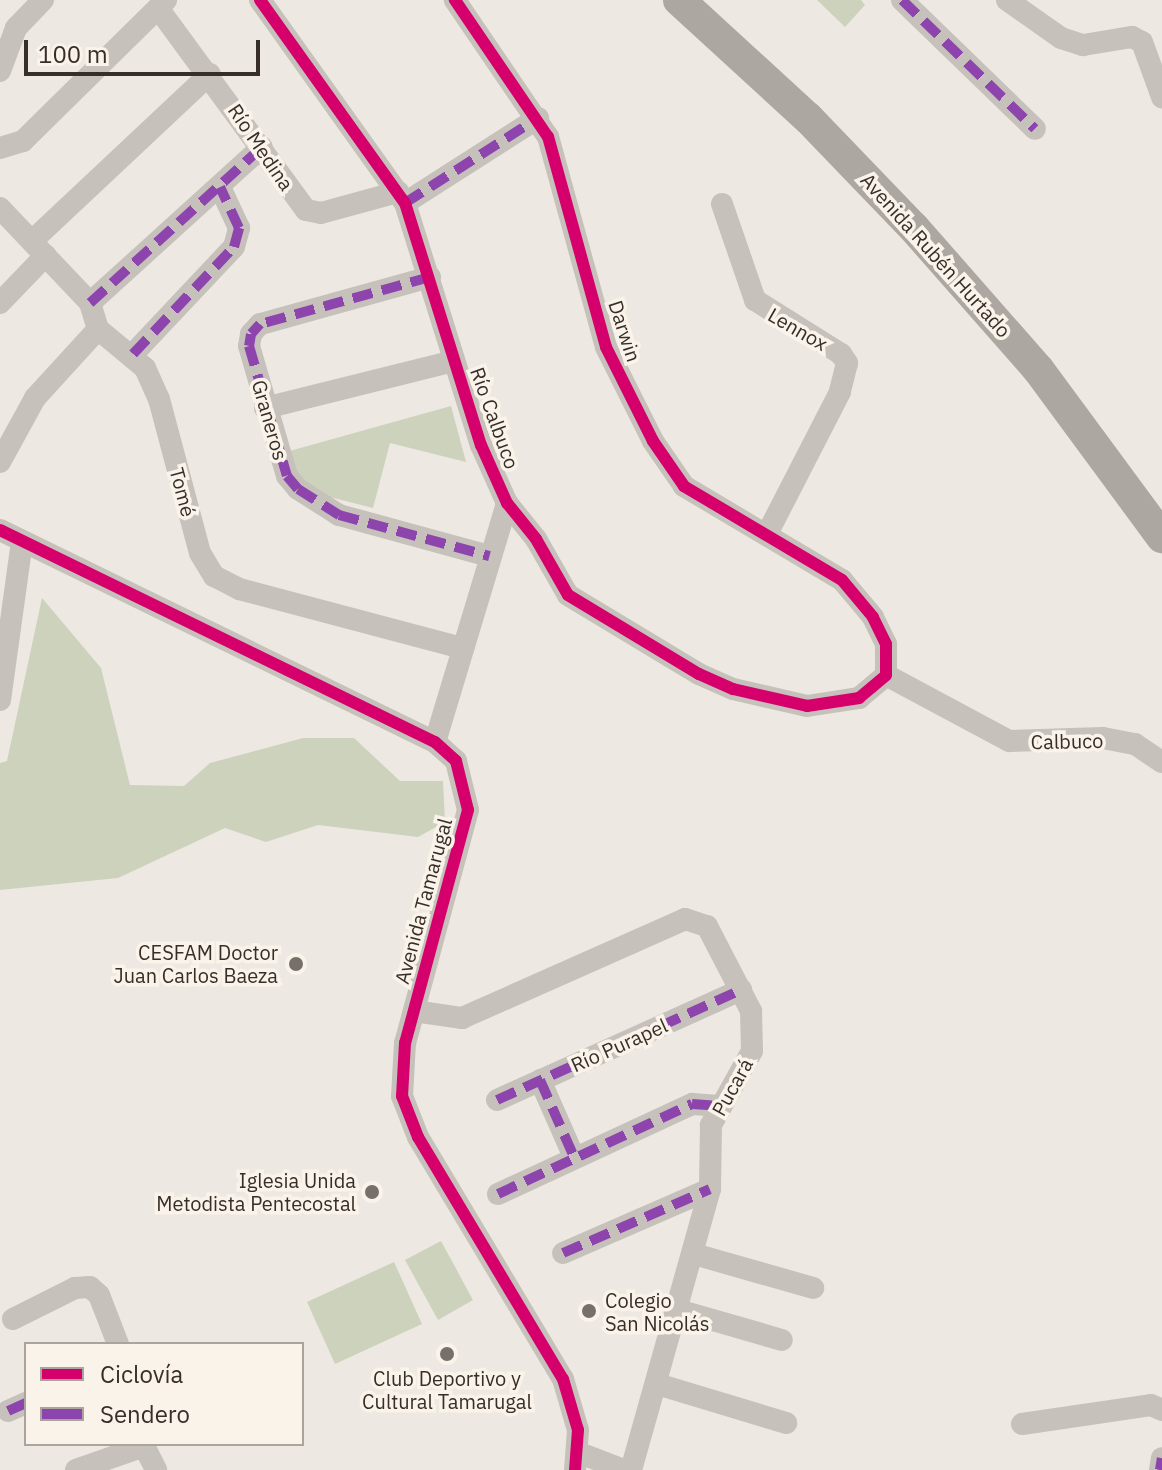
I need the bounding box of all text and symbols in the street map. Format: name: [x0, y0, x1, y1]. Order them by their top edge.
scale bar: [28, 24, 264, 74]
text: 100 m: [38, 38, 108, 70]
street label: Río Medina: [223, 99, 299, 195]
street label: Avenida Rubén Hurtado: [856, 168, 1016, 342]
street label: Darwin: [604, 297, 646, 365]
street label: Lennox: [764, 302, 832, 356]
street label: Río Calbuco: [466, 364, 524, 472]
street label: Graneros: [247, 377, 293, 463]
street label: Tomé: [165, 465, 201, 519]
street label: Calbuco: [1030, 728, 1104, 754]
street label: Avenida Tamarugal: [389, 815, 457, 987]
place label: CESFAM Doctor Juan Carlos Baeza: [114, 940, 278, 987]
marker: CESFAM Doctor Juan Carlos Baeza: [285, 953, 307, 975]
street label: Río Purapel: [567, 1013, 671, 1077]
street label: Pucará: [706, 1054, 758, 1120]
place label: Iglesia Unida Metodista Pentecostal: [156, 1168, 356, 1215]
marker: Iglesia Unida Metodista Pentecostal: [363, 1183, 381, 1201]
place label: Colegio San Nicolás: [605, 1288, 710, 1335]
marker: Colegio San Nicolás: [580, 1302, 598, 1320]
legend: [24, 1342, 304, 1446]
marker: Club Deportivo y Cultural Tamarugal: [438, 1345, 456, 1363]
text: Ciclovía: [100, 1358, 183, 1390]
place label: Club Deportivo y Cultural Tamarugal: [362, 1366, 532, 1413]
text: Sendero: [100, 1398, 190, 1430]

